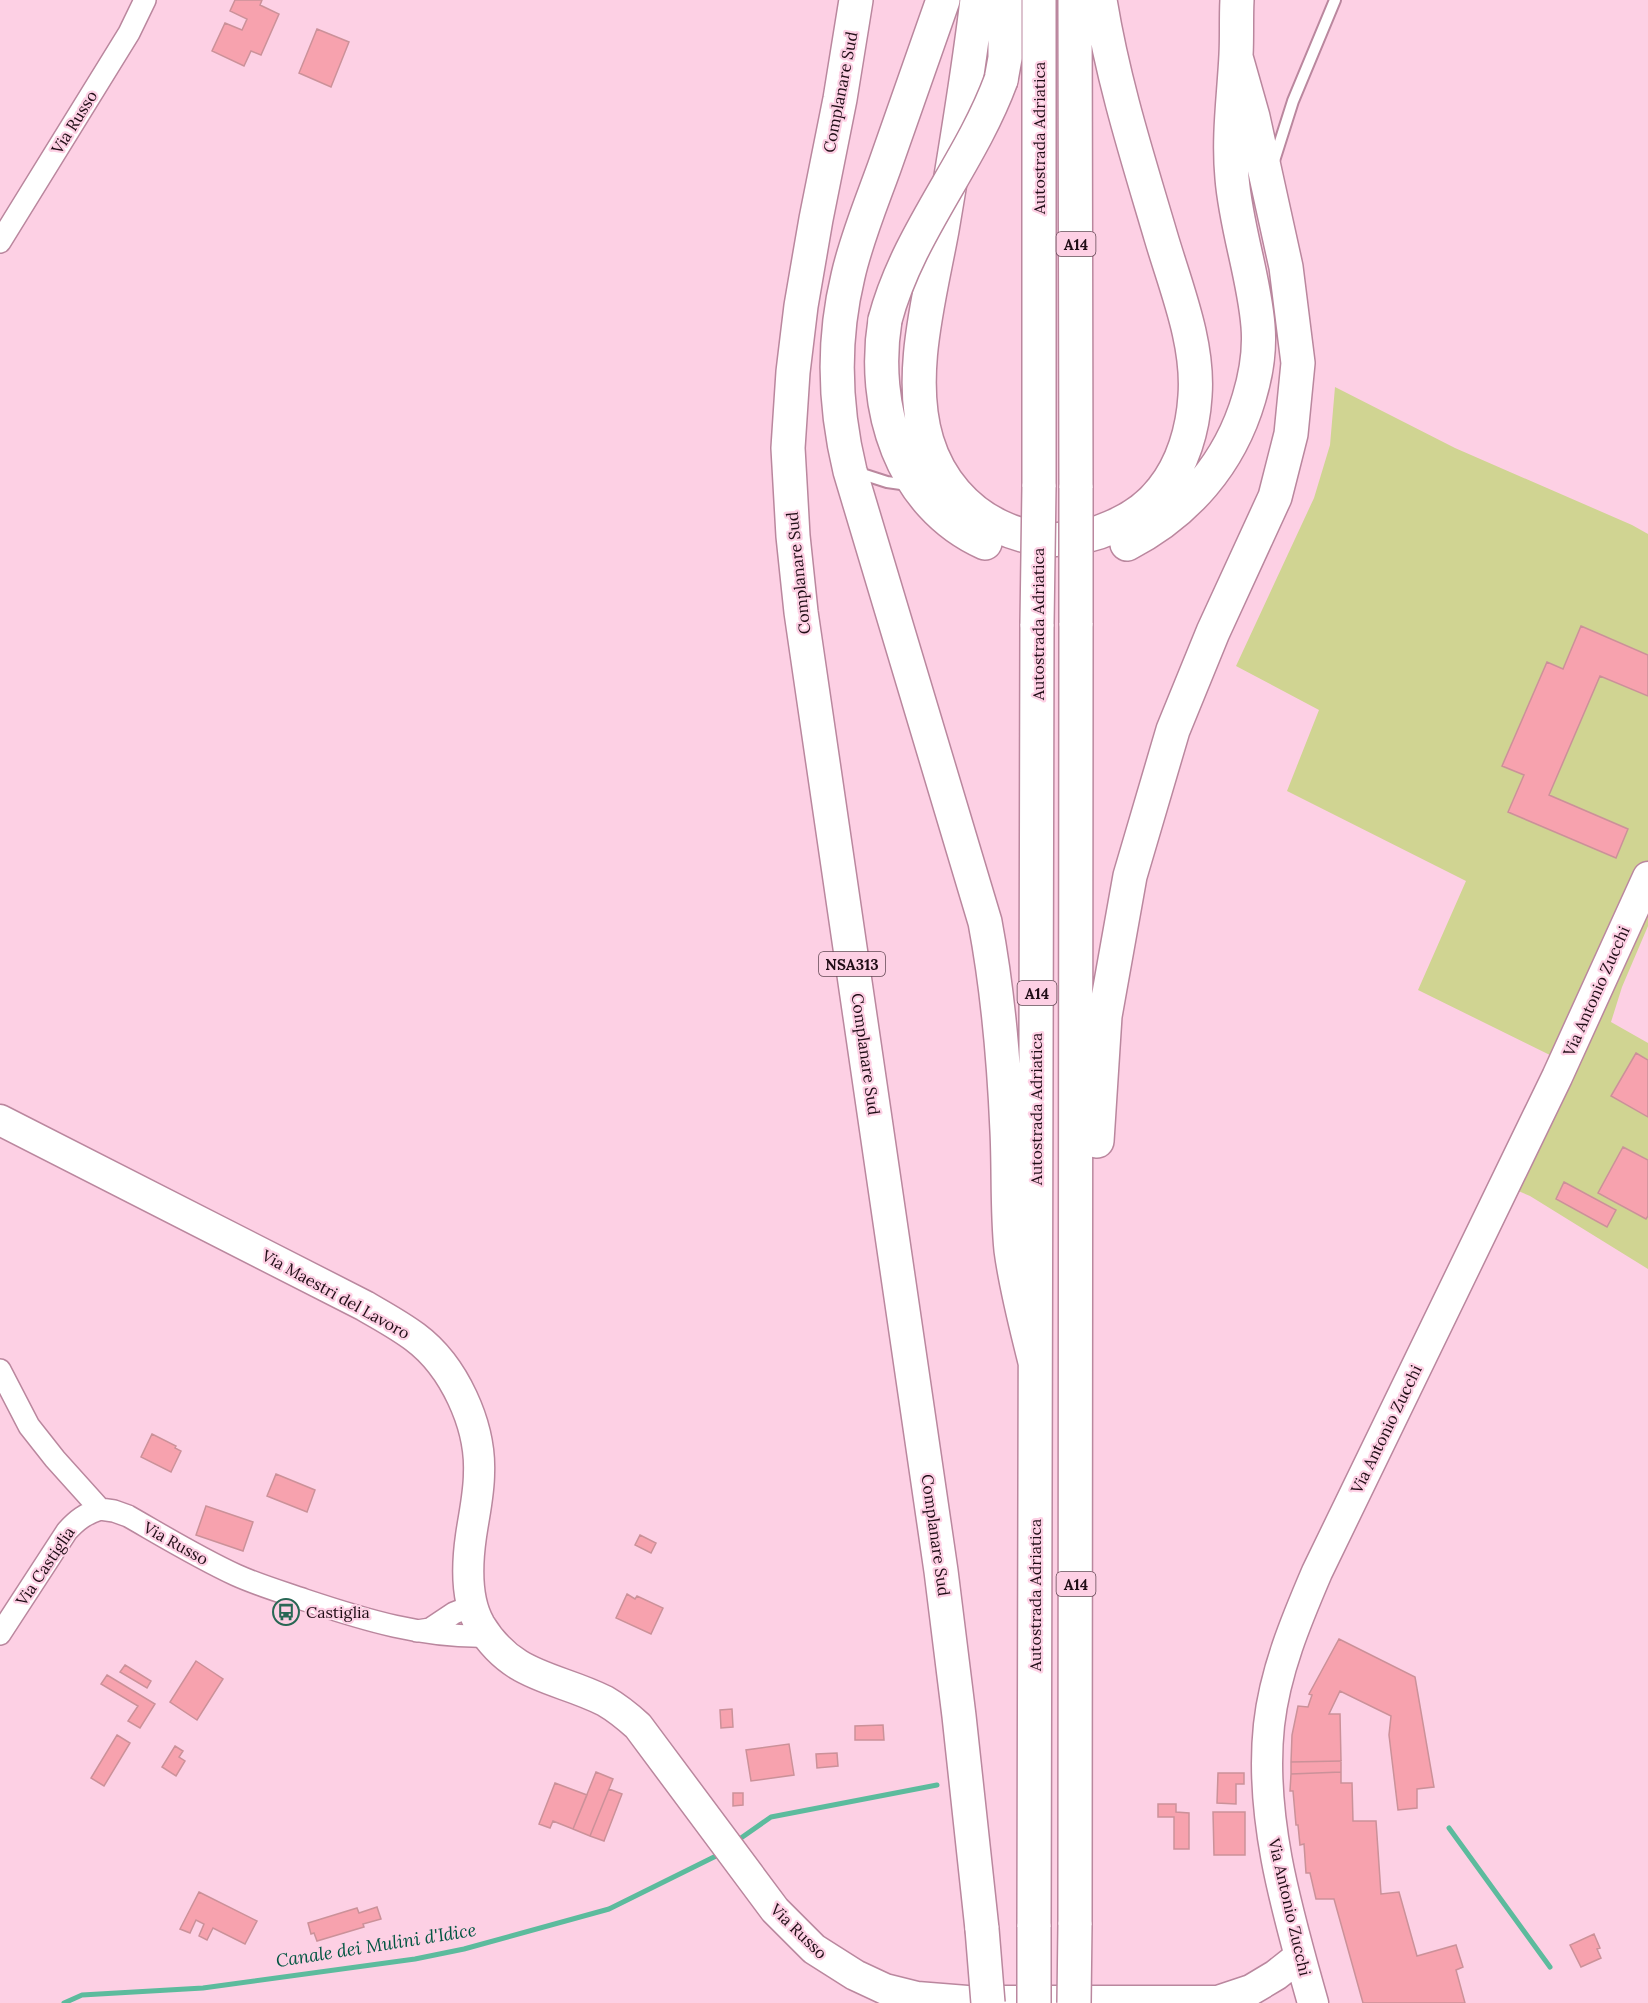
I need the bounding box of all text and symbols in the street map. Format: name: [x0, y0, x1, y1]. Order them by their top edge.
street label: Complanare Sud: [818, 29, 862, 154]
street label: Autostrada Adriatica: [1029, 62, 1049, 215]
street label: Via Russo: [46, 87, 101, 158]
road number: A14: [1056, 232, 1096, 256]
street label: Complanare Sud: [782, 510, 814, 635]
street label: Autostrada Adriatica: [1028, 548, 1048, 701]
street label: Via Antonio Zucchi: [1558, 923, 1634, 1060]
road number: NSA313: [819, 952, 885, 976]
road number: A14: [1018, 981, 1056, 1005]
street label: Complanare Sud: [848, 992, 885, 1117]
street label: Autostrada Adriatica: [1026, 1033, 1046, 1186]
street label: Via Maestri del Lavoro: [258, 1245, 413, 1343]
street label: Via Antonio Zucchi: [1346, 1362, 1426, 1497]
street label: Complanare Sud: [918, 1473, 955, 1598]
street label: Via Russo: [139, 1517, 212, 1569]
street label: Autostrada Adriatica: [1025, 1519, 1045, 1672]
street label: Via Castiglia: [11, 1523, 79, 1610]
road number: A14: [1056, 1572, 1096, 1596]
bus stop icon: Castiglia: [271, 1597, 301, 1627]
place label: Castiglia: [306, 1602, 370, 1622]
street label: Via Antonio Zucchi: [1264, 1835, 1316, 1978]
street label: Via Russo: [766, 1898, 831, 1963]
water label: Canale dei Mulini d'Idice: [274, 1918, 478, 1972]

